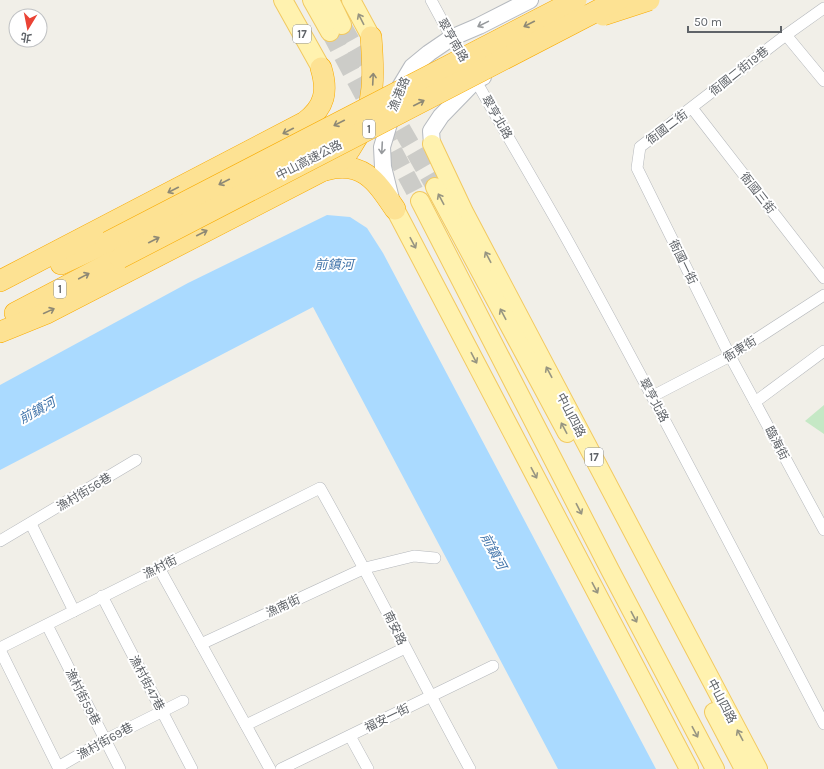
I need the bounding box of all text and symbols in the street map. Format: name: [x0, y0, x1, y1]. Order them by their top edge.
north arrow: [8, 8, 48, 48]
scale bar: [688, 8, 781, 34]
one-way arrow: [357, 13, 364, 25]
text: 50 m: [694, 15, 722, 29]
street label: 翠亨南路: [435, 16, 471, 64]
one-way arrow: [477, 21, 489, 28]
one-way arrow: [523, 21, 535, 28]
road number: 17: [293, 25, 311, 43]
text: 北: [20, 30, 33, 45]
street label: 衙國二街19巷: [707, 44, 771, 98]
one-way arrow: [369, 73, 377, 86]
street label: 漁港路: [386, 75, 412, 113]
street label: 翠亨北路: [479, 93, 515, 141]
one-way arrow: [413, 99, 425, 106]
street label: 衙國二街: [644, 107, 690, 147]
one-way arrow: [333, 119, 345, 127]
road number: 1: [363, 120, 375, 138]
one-way arrow: [283, 127, 295, 135]
street label: 中山高速公路: [274, 137, 344, 183]
one-way arrow: [379, 141, 386, 154]
street label: 衙國三街: [738, 170, 778, 216]
one-way arrow: [218, 179, 230, 186]
one-way arrow: [167, 187, 179, 195]
one-way arrow: [437, 193, 444, 205]
one-way arrow: [196, 229, 208, 236]
one-way arrow: [148, 236, 160, 243]
one-way arrow: [410, 237, 418, 249]
street label: 衙國一街: [666, 237, 700, 287]
one-way arrow: [484, 251, 491, 263]
water label: 前鎮河: [314, 257, 356, 272]
one-way arrow: [78, 272, 90, 280]
road number: 1: [54, 280, 66, 298]
one-way arrow: [43, 307, 55, 314]
one-way arrow: [498, 308, 506, 320]
street label: 衙東街: [721, 334, 759, 364]
one-way arrow: [470, 352, 478, 364]
one-way arrow: [544, 366, 552, 378]
street label: 翠亨北路: [637, 376, 671, 424]
street label: 中山四路: [554, 391, 588, 439]
water label: 前鎮河: [17, 393, 61, 426]
one-way arrow: [560, 422, 567, 434]
street label: 臨海街: [762, 424, 792, 462]
road number: 17: [585, 448, 603, 466]
one-way arrow: [531, 467, 538, 479]
street label: 漁村街56巷: [54, 470, 114, 514]
one-way arrow: [575, 503, 583, 515]
water label: 前鎮河: [478, 530, 511, 575]
street label: 漁村街: [141, 553, 179, 581]
one-way arrow: [591, 582, 599, 594]
street label: 漁南街: [264, 592, 302, 620]
street label: 南安路: [381, 609, 409, 647]
one-way arrow: [631, 610, 639, 622]
street label: 漁村街47巷: [127, 653, 167, 713]
street label: 漁村街59巷: [63, 666, 103, 728]
street label: 中山四路: [705, 677, 739, 725]
street label: 福安一街: [362, 701, 412, 735]
street label: 漁村街69巷: [75, 720, 135, 762]
one-way arrow: [692, 725, 699, 737]
one-way arrow: [736, 729, 743, 741]

